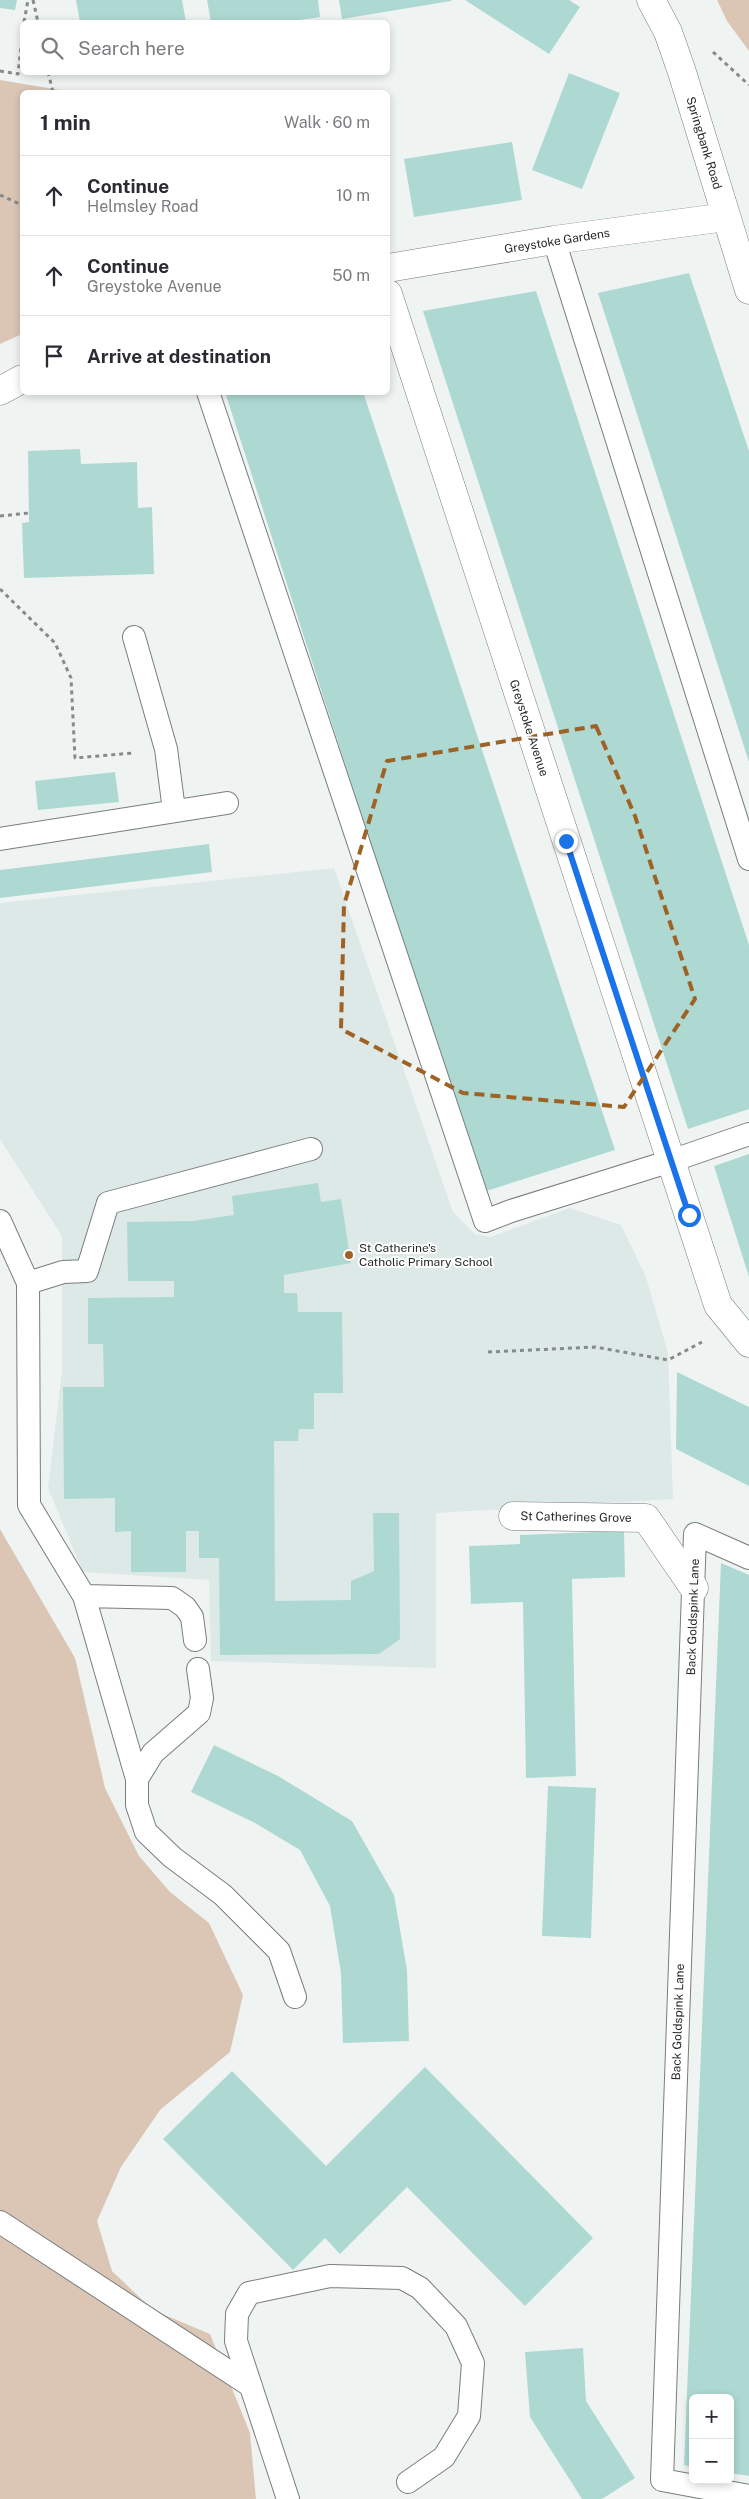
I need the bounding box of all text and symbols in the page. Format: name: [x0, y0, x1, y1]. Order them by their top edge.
search box: [20, 20, 390, 75]
icon: search: [38, 34, 66, 62]
text: Search here: [78, 37, 185, 59]
street label: Springbank Road: [683, 95, 725, 191]
text: 1 min: [40, 110, 91, 135]
text: Walk · 60 m: [284, 113, 370, 132]
text: Continue: [87, 175, 169, 197]
icon: ahead: [40, 182, 68, 210]
text: 10 m: [336, 186, 370, 205]
text: Helmsley Road: [87, 197, 199, 216]
street label: Greystoke Gardens: [503, 226, 611, 256]
text: Continue: [87, 255, 169, 277]
icon: ahead: [40, 262, 68, 290]
text: 50 m: [332, 266, 370, 285]
text: Greystoke Avenue: [87, 277, 222, 296]
icon: arrive: [40, 342, 68, 370]
text: Arrive at destination: [87, 345, 271, 367]
street label: Greystoke Avenue: [507, 678, 551, 778]
route end: [555, 830, 578, 853]
route start: [678, 1204, 701, 1227]
place label: St Catherine's Catholic Primary School: [359, 1241, 493, 1269]
marker: St Catherine's Catholic Primary School: [343, 1249, 355, 1261]
street label: St Catherines Grove: [520, 1509, 632, 1525]
street label: Back Goldspink Lane: [684, 1558, 702, 1676]
street label: Back Goldspink Lane: [669, 1963, 687, 2081]
map controls: [689, 2394, 734, 2484]
button: +: [689, 2394, 734, 2439]
button: −: [689, 2439, 734, 2484]

